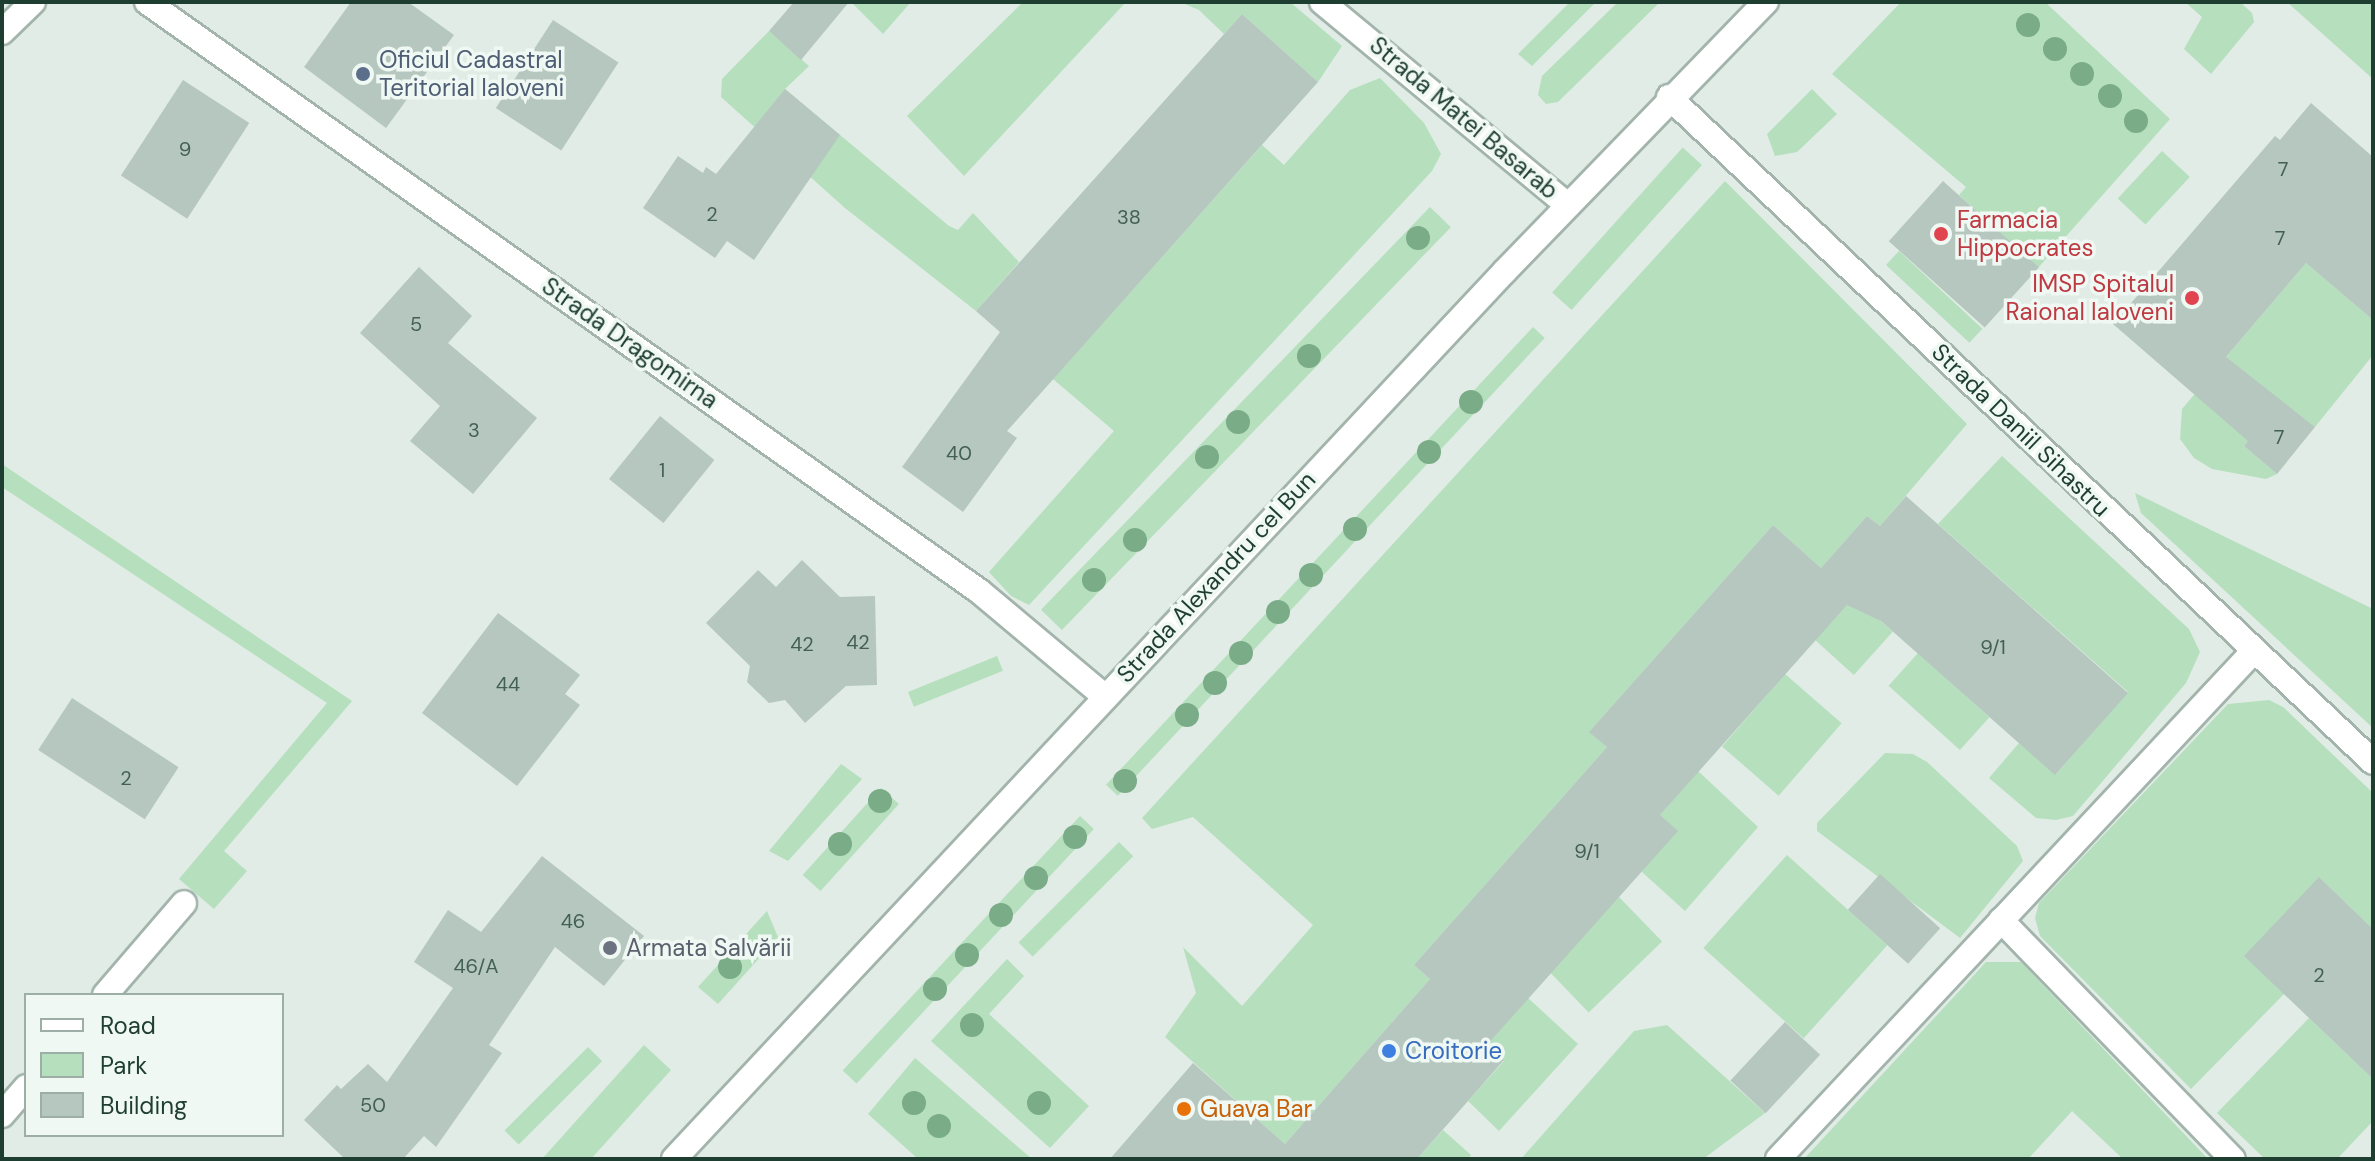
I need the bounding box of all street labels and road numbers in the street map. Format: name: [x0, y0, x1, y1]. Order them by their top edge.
street label: Strada Matei Basarab: [1364, 31, 1564, 205]
street label: Strada Dragomirna: [536, 271, 724, 415]
street label: Strada Daniil Sihastru: [1926, 338, 2116, 522]
street label: Strada Alexandru cel Bun: [1111, 466, 1321, 688]

